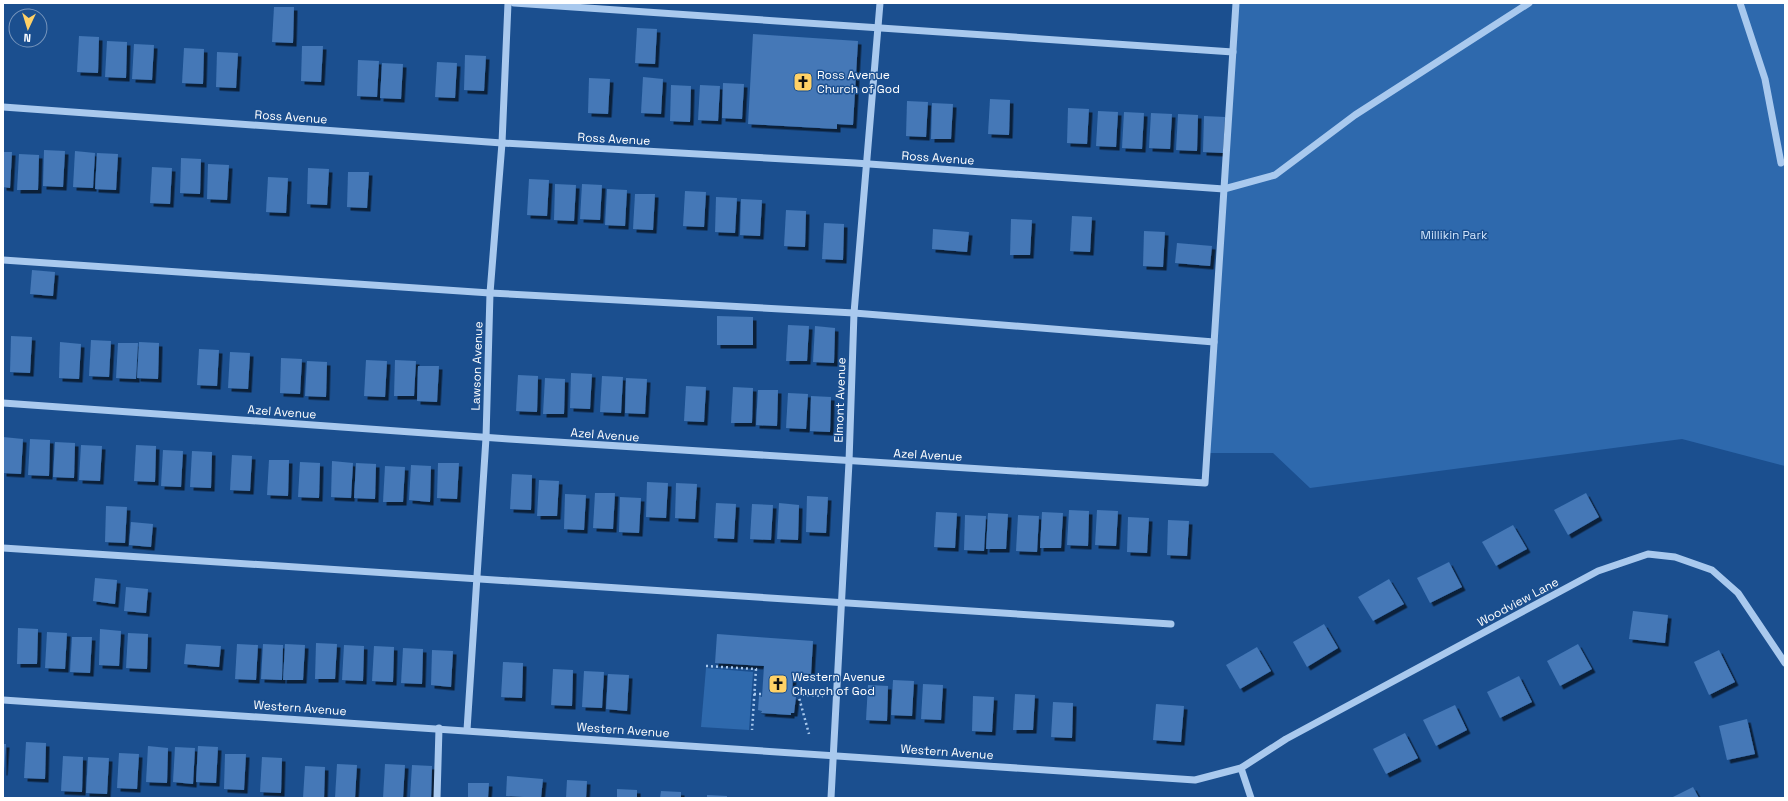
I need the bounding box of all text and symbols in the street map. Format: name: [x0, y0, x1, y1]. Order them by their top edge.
north arrow: [8, 8, 48, 48]
text: N: [23, 31, 31, 45]
place label: Ross Avenue Church of God: [817, 67, 900, 97]
church icon: Ross Avenue Church of God: [792, 71, 814, 93]
street label: Ross Avenue: [254, 106, 328, 128]
street label: Ross Avenue: [577, 129, 651, 149]
street label: Ross Avenue: [901, 147, 975, 169]
park label: Millikin Park: [1421, 227, 1488, 243]
street label: Lawson Avenue: [467, 321, 487, 411]
street label: Elmont Avenue: [831, 357, 849, 443]
street label: Azel Avenue: [247, 402, 317, 422]
street label: Azel Avenue: [570, 425, 640, 445]
street label: Azel Avenue: [893, 445, 963, 465]
street label: Woodview Lane: [1475, 574, 1561, 630]
place label: Western Avenue Church of God: [792, 669, 885, 699]
church icon: Western Avenue Church of God: [767, 673, 789, 695]
street label: Western Avenue: [253, 697, 347, 719]
street label: Western Avenue: [576, 719, 670, 741]
street label: Western Avenue: [900, 741, 994, 763]

